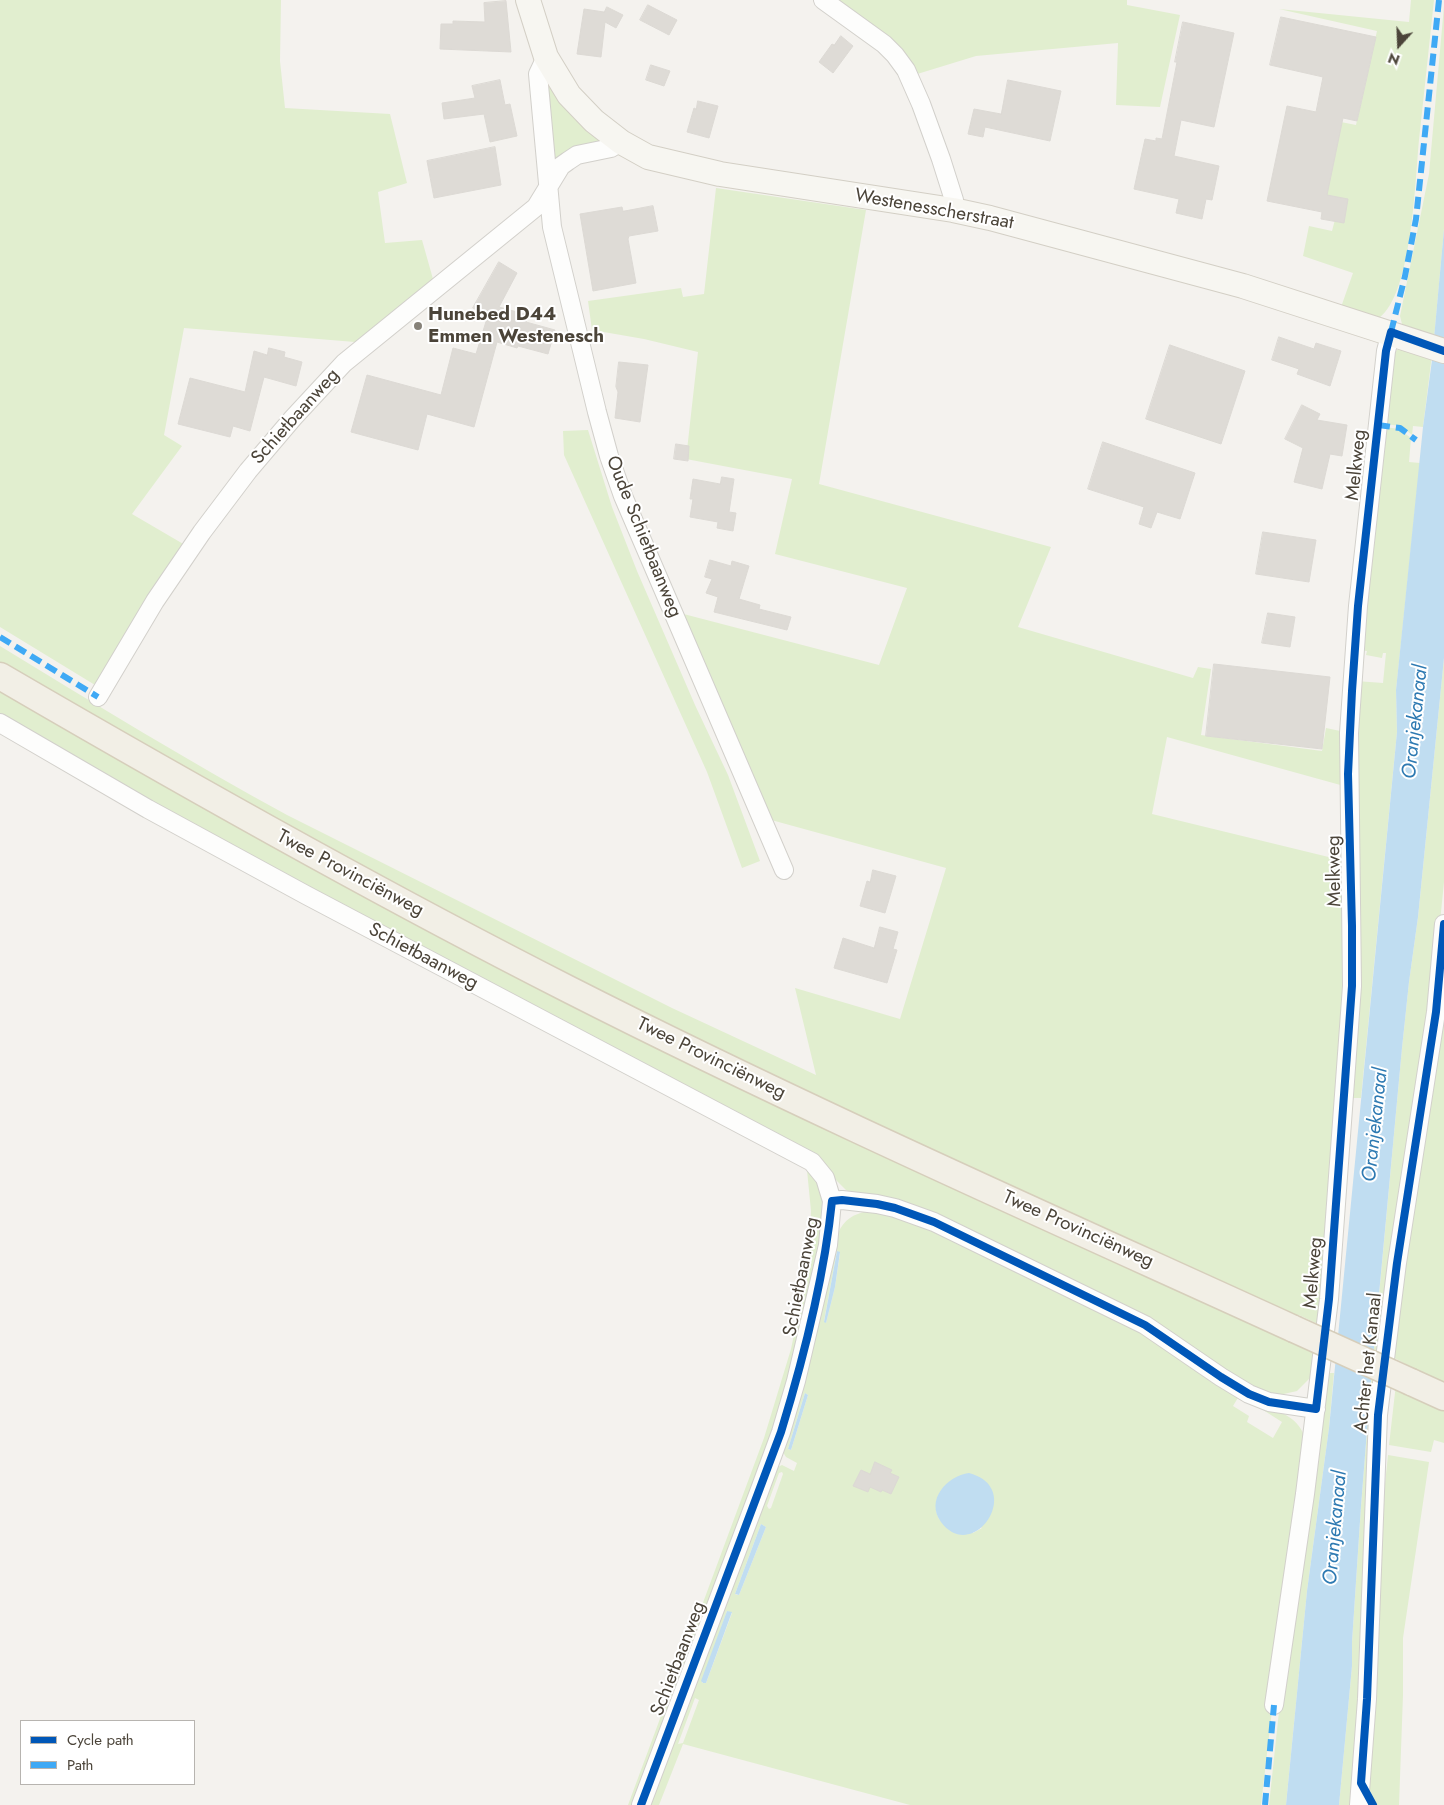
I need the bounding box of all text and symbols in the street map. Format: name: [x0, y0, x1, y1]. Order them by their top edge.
north arrow: [1374, 20, 1424, 70]
text: N: [1385, 48, 1403, 70]
street label: Westenesscherstraat: [853, 185, 1015, 235]
place label: Hunebed D44 Emmen Westenesch: [428, 304, 604, 348]
marker: Hunebed D44 Emmen Westenesch: [412, 320, 424, 332]
street label: Schietbaanweg: [247, 364, 345, 470]
street label: Melkweg: [1342, 428, 1372, 502]
street label: Oude Schietbaanweg: [600, 453, 686, 621]
water label: Oranjekanaal: [1398, 664, 1434, 780]
street label: Twee Provinciënweg: [273, 826, 427, 922]
street label: Melkweg: [1323, 835, 1347, 907]
street label: Schietbaanweg: [364, 919, 482, 995]
street label: Twee Provinciënweg: [633, 1013, 789, 1105]
water label: Oranjekanaal: [1358, 1067, 1394, 1183]
street label: Twee Provinciënweg: [999, 1186, 1157, 1274]
street label: Schietbaanweg: [779, 1215, 825, 1339]
street label: Melkweg: [1300, 1236, 1328, 1310]
street label: Achter het Kanaal: [1350, 1292, 1388, 1434]
water label: Oranjekanaal: [1319, 1470, 1353, 1586]
street label: Schietbaanweg: [647, 1598, 711, 1720]
legend: [20, 1720, 195, 1785]
text: Cycle path: [67, 1729, 134, 1751]
text: Path: [67, 1754, 93, 1776]

